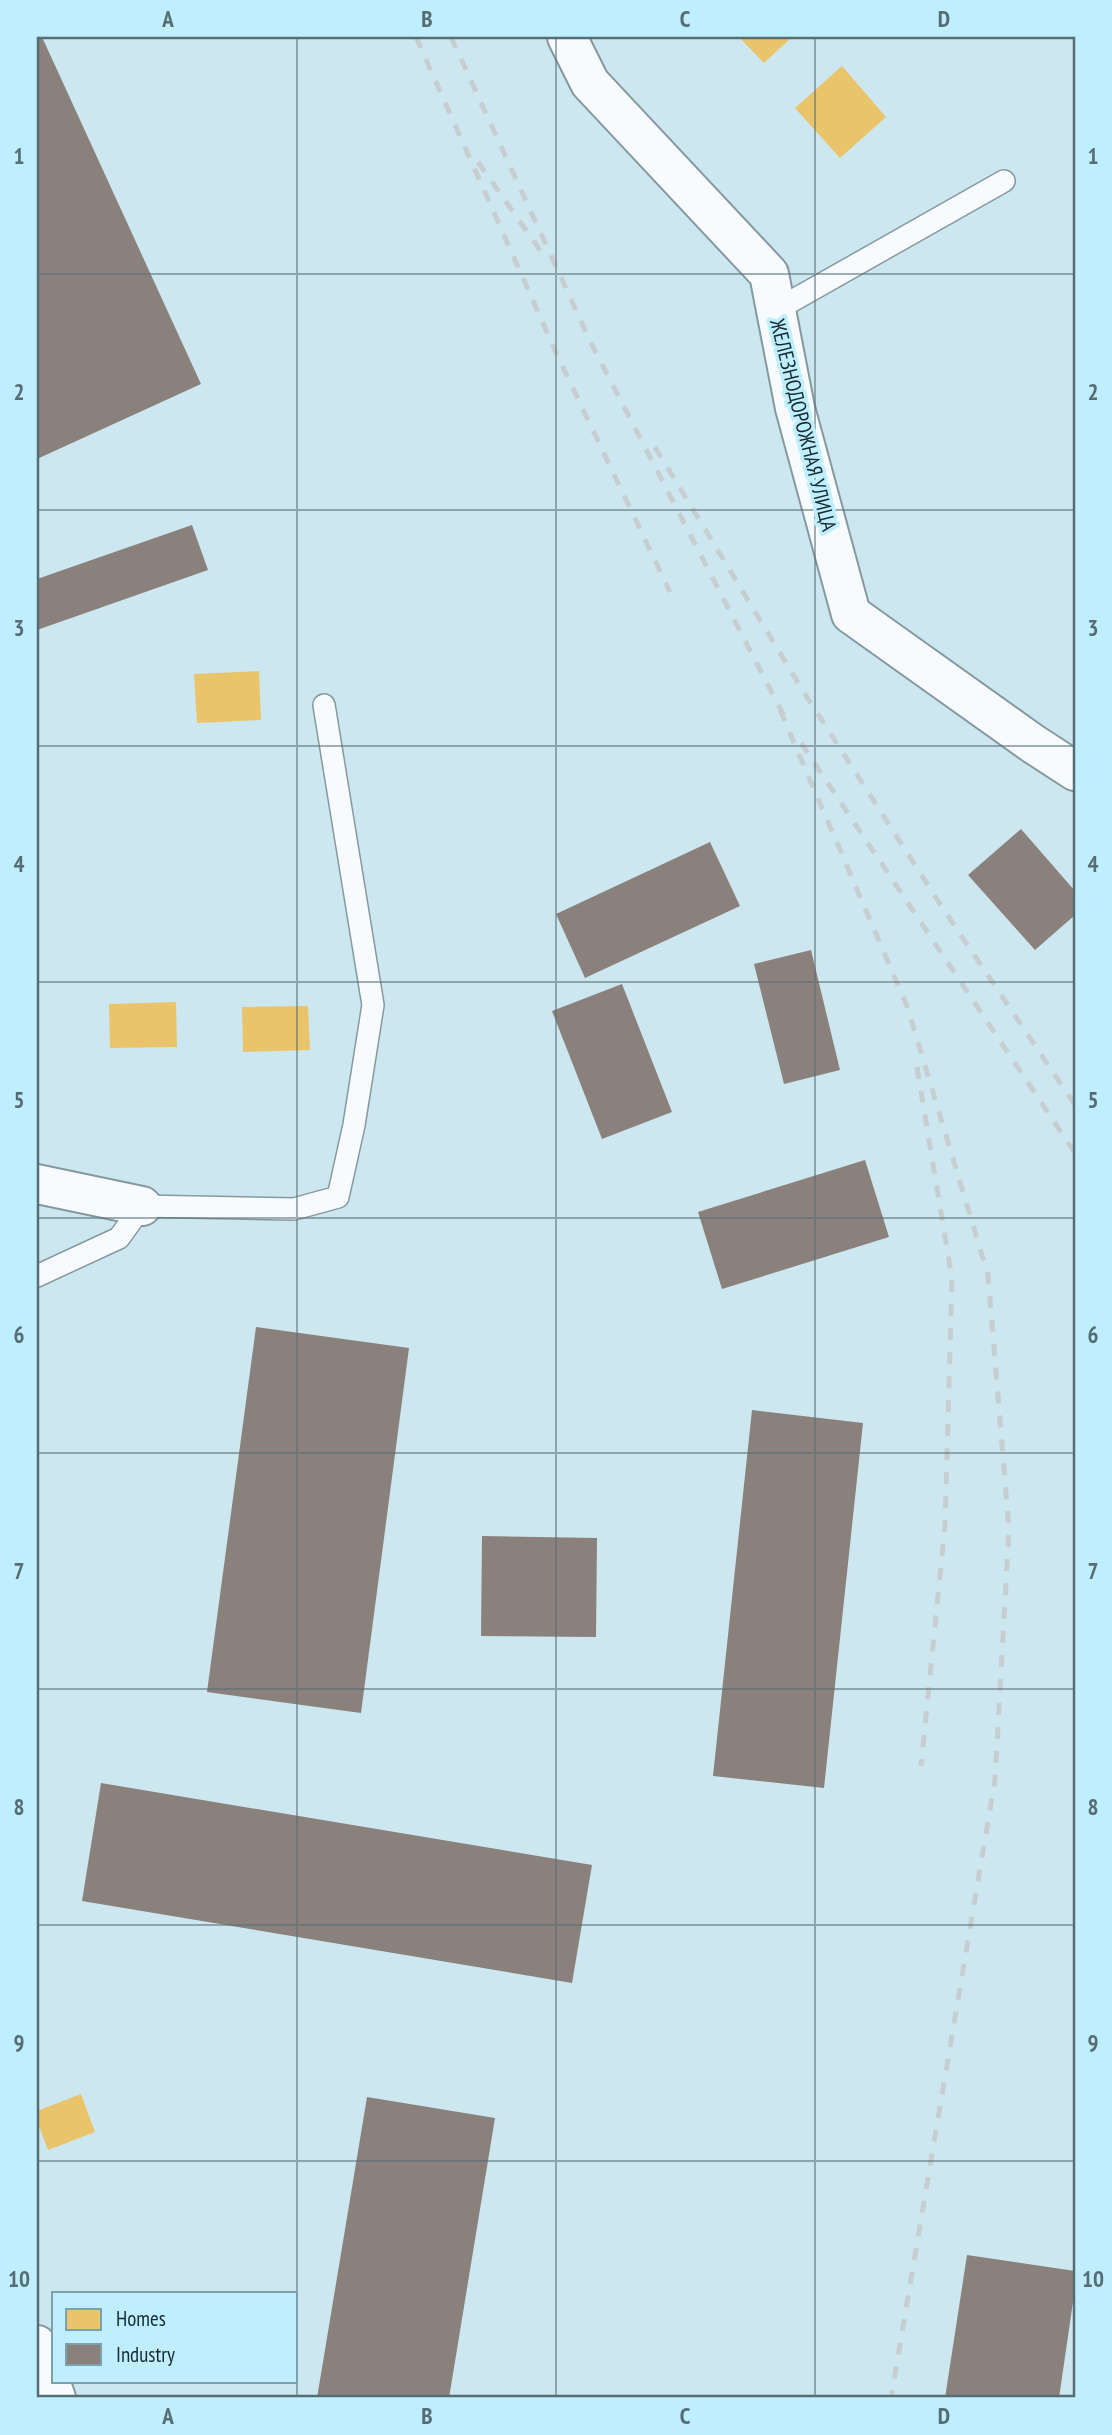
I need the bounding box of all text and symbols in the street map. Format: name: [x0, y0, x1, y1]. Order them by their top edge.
text: A: [161, 4, 174, 33]
text: B: [421, 4, 433, 33]
text: C: [680, 4, 691, 33]
text: D: [938, 4, 950, 33]
text: 1: [14, 141, 25, 170]
text: 1: [1088, 141, 1099, 170]
street label: ЖЕЛЕЗНОДОРОЖНАЯ УЛИЦА: [764, 315, 843, 534]
text: 2: [14, 377, 25, 406]
text: 2: [1088, 377, 1099, 406]
text: 3: [14, 613, 25, 642]
text: 3: [1088, 613, 1099, 642]
text: 4: [14, 849, 25, 878]
text: 4: [1088, 849, 1099, 878]
text: 5: [14, 1085, 25, 1114]
text: 5: [1088, 1085, 1099, 1114]
text: 6: [14, 1320, 25, 1349]
text: 6: [1088, 1320, 1099, 1349]
text: 7: [14, 1556, 25, 1585]
text: 7: [1088, 1556, 1099, 1585]
text: 8: [14, 1792, 25, 1821]
text: 8: [1088, 1792, 1099, 1821]
text: 9: [14, 2028, 25, 2057]
text: 9: [1088, 2028, 1099, 2057]
text: 10: [8, 2264, 30, 2293]
text: 10: [1082, 2264, 1104, 2293]
legend: [52, 2292, 298, 2382]
text: Homes: [116, 2305, 166, 2332]
text: Industry: [116, 2341, 175, 2368]
text: A: [161, 2401, 174, 2430]
text: B: [421, 2401, 433, 2430]
text: C: [680, 2401, 691, 2430]
text: D: [938, 2401, 950, 2430]

